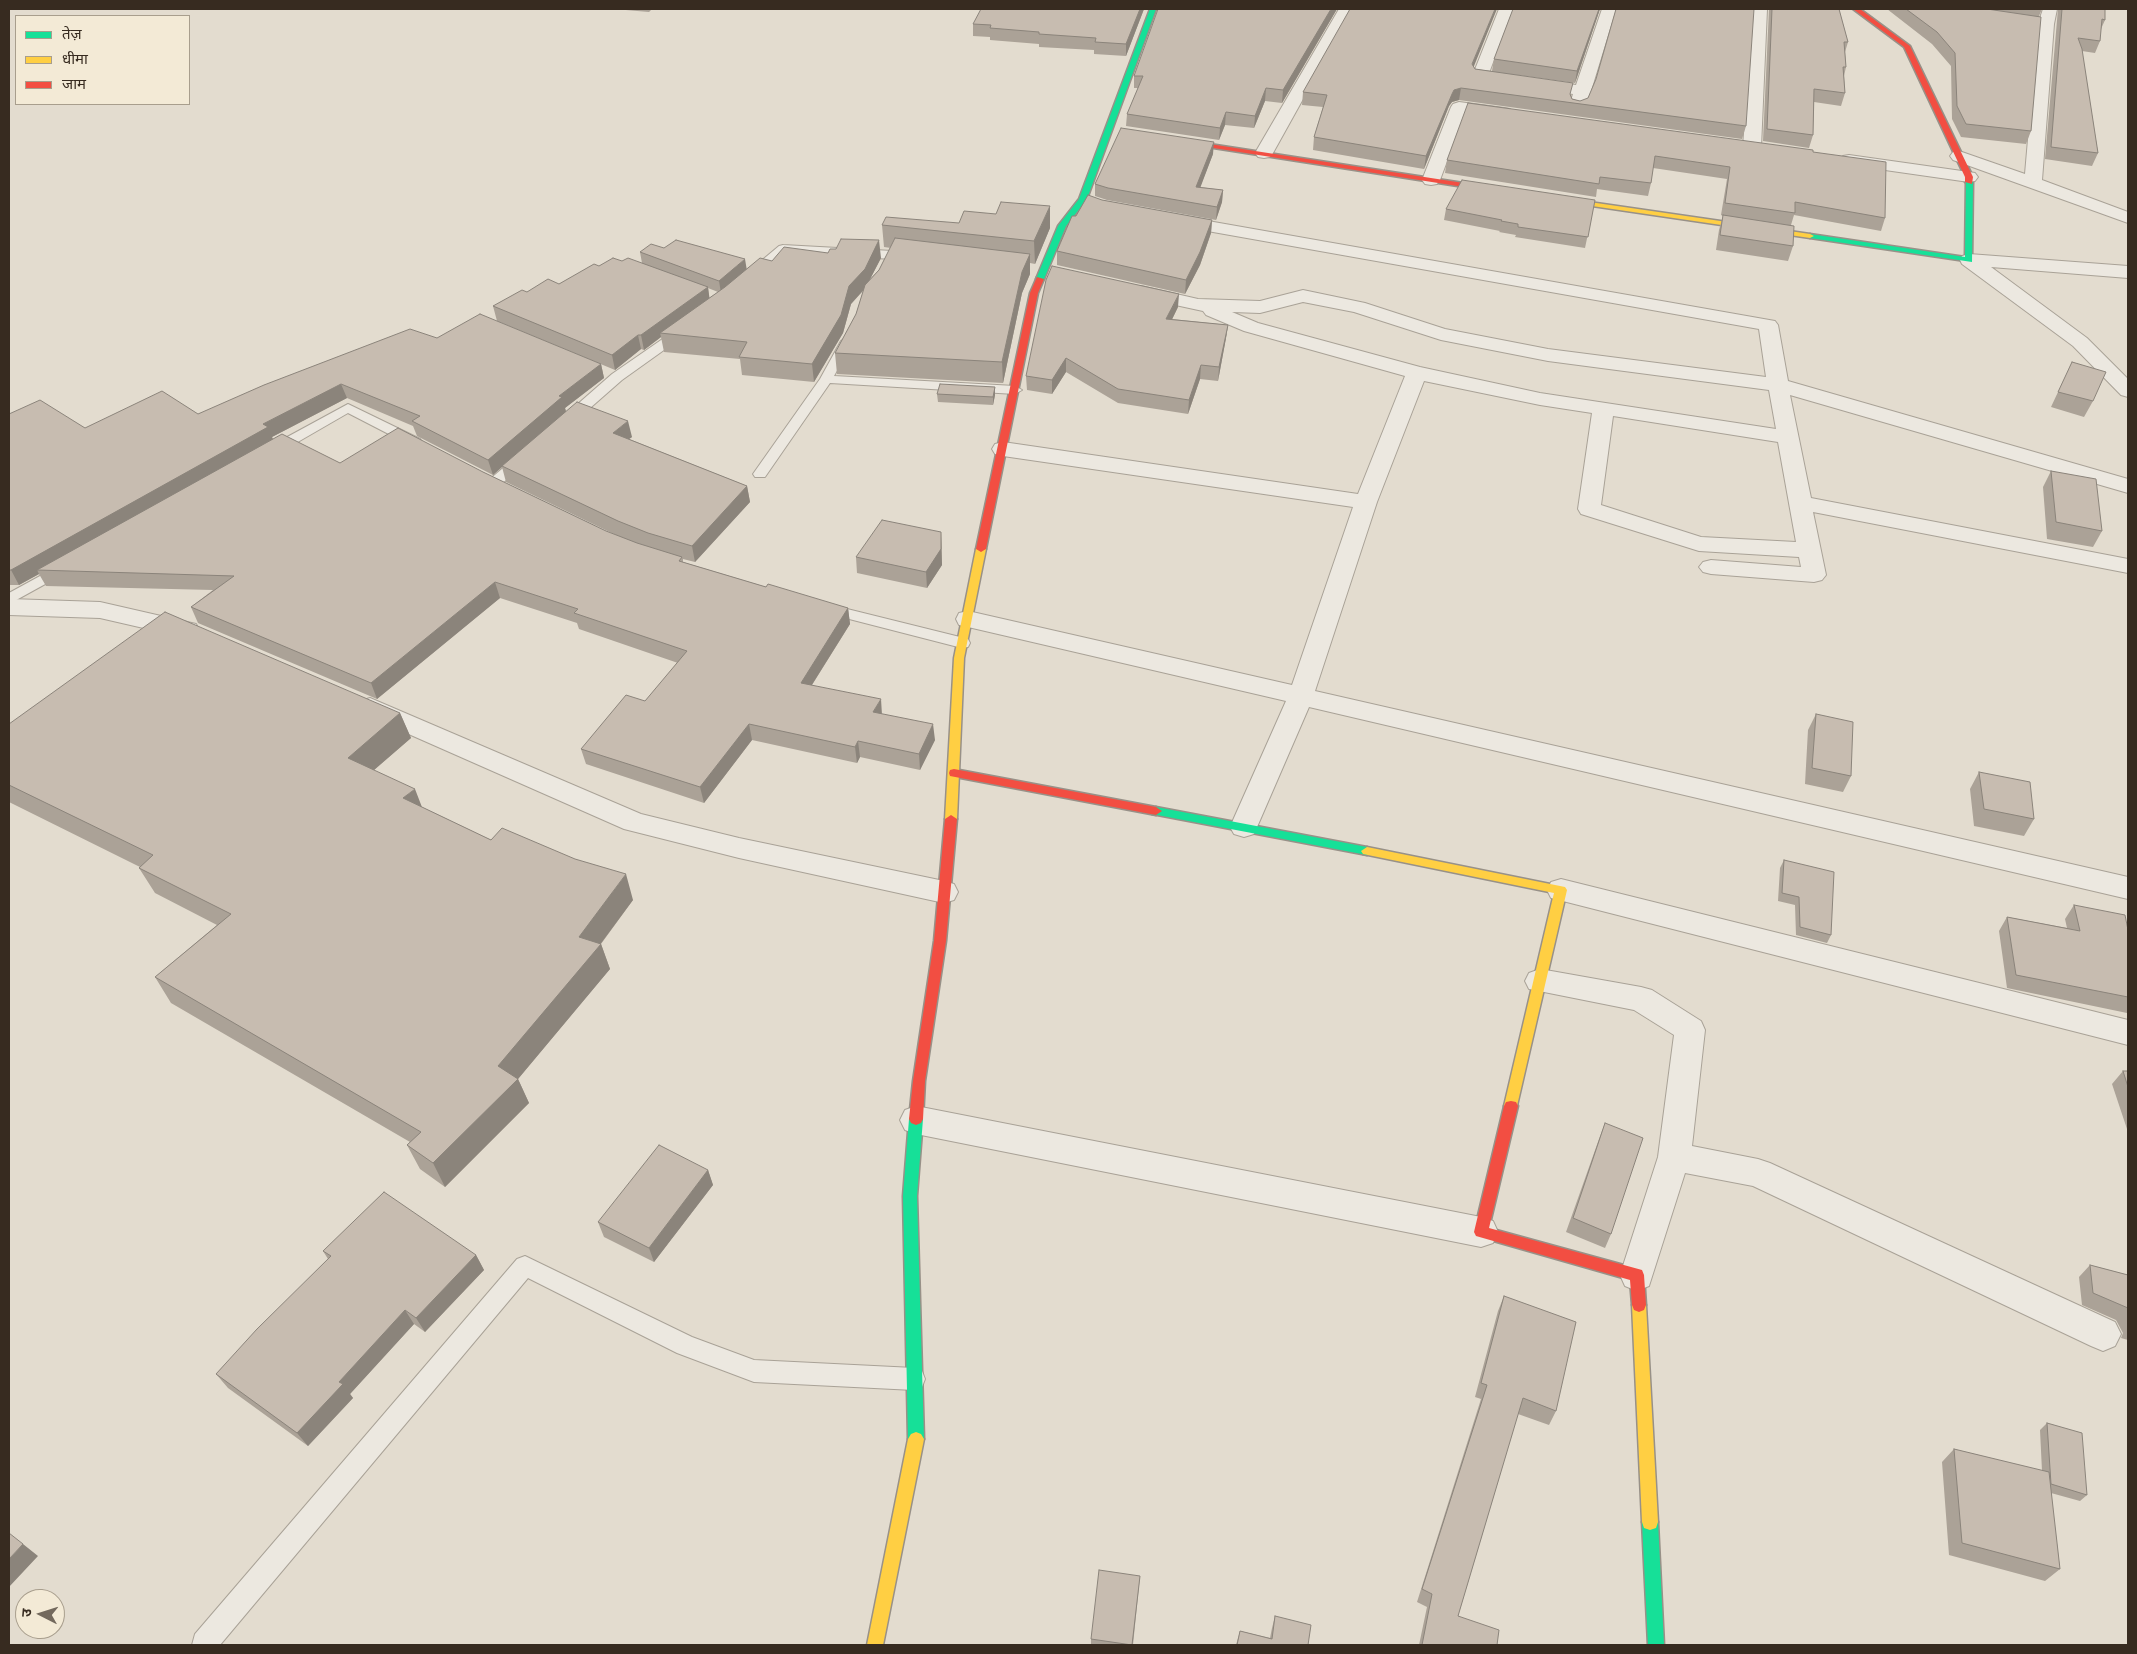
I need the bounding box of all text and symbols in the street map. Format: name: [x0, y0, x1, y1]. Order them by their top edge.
legend: [15, 15, 190, 105]
text: तेज़: [62, 24, 82, 43]
text: धीमा: [62, 49, 88, 68]
text: जाम: [62, 74, 86, 93]
north arrow: [15, 1589, 65, 1639]
text: उ: [17, 1608, 35, 1618]

